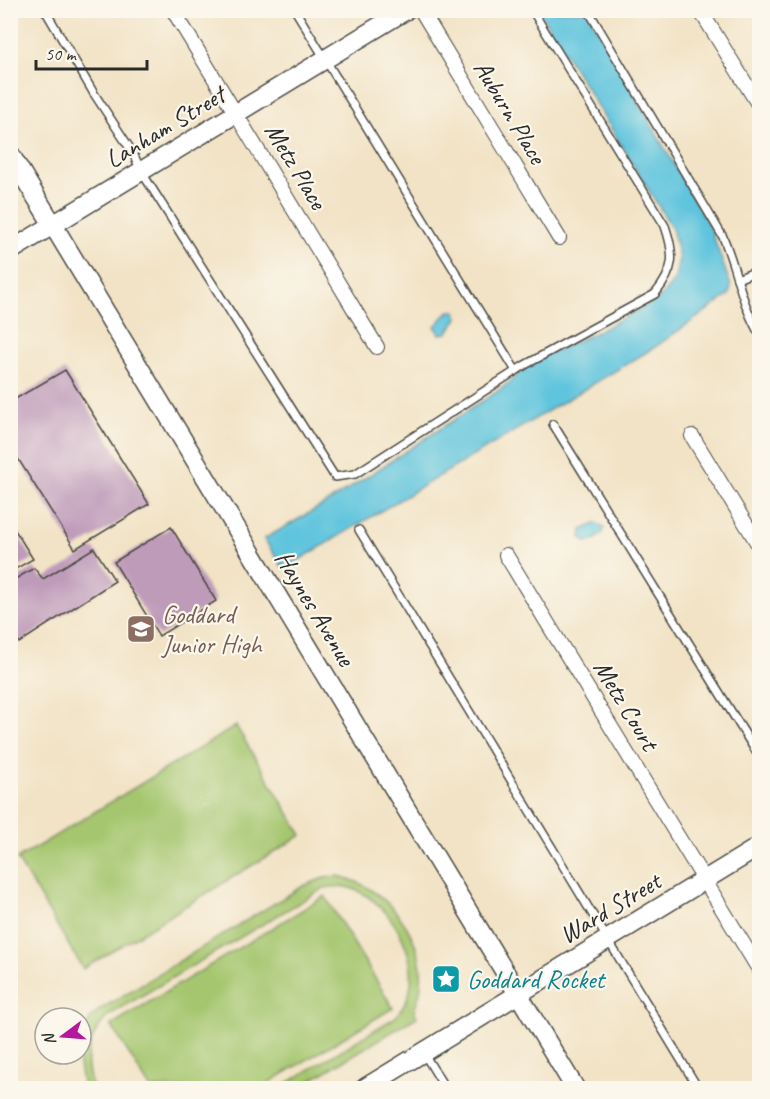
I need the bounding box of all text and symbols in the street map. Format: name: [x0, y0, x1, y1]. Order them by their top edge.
scale bar: [36, 33, 147, 71]
text: 50 m: [45, 43, 78, 65]
street label: Auburn Place: [466, 54, 555, 172]
street label: Lanham Street: [99, 77, 234, 176]
street label: Metz Place: [257, 117, 335, 217]
street label: Haynes Avenue: [268, 544, 363, 673]
place label: Goddard Junior High: [160, 598, 263, 661]
school or university icon: Goddard Junior High: [125, 613, 157, 645]
street label: Metz Court: [586, 654, 667, 758]
street label: Ward Street: [553, 864, 669, 951]
place icon: Goddard Rocket: [430, 963, 462, 995]
place label: Goddard Rocket: [467, 963, 607, 996]
north arrow: [33, 1006, 93, 1066]
text: N: [38, 1029, 61, 1047]

